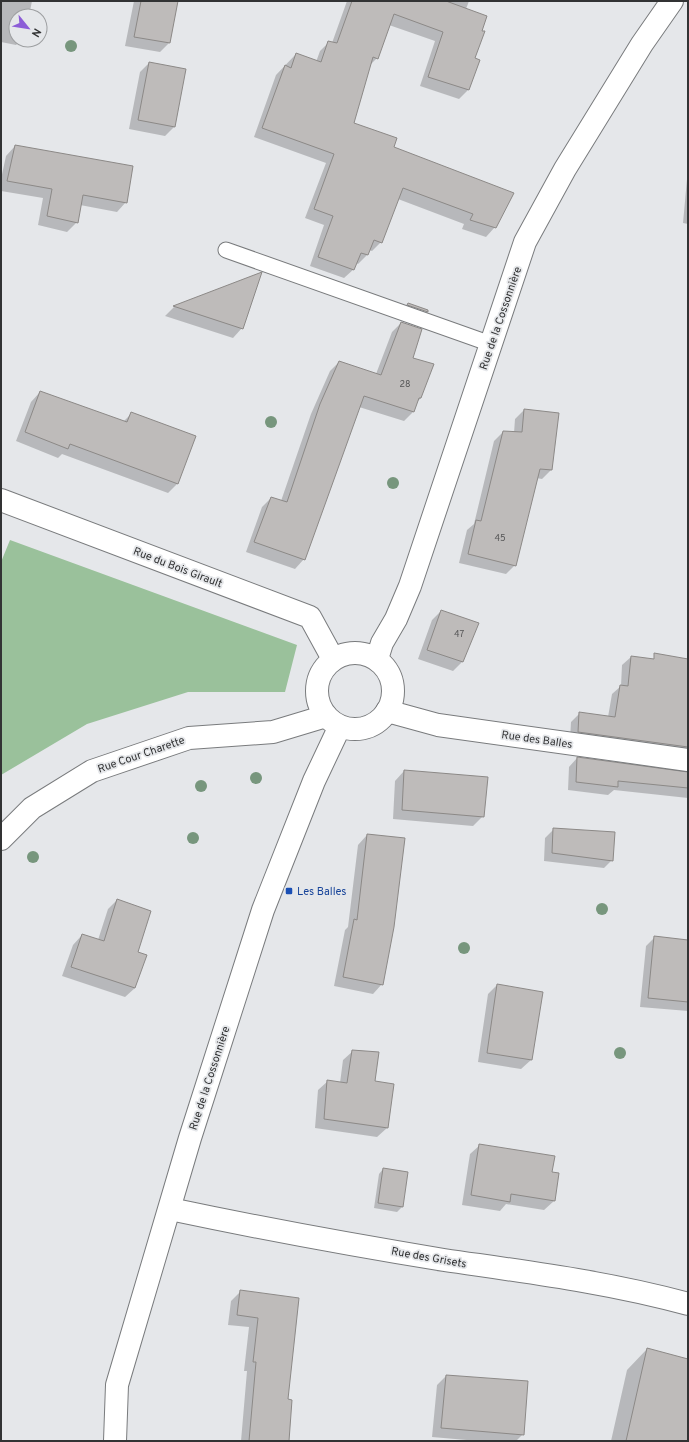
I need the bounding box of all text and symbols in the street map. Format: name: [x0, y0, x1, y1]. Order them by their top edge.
north arrow: [8, 8, 48, 48]
text: N: [28, 26, 44, 39]
street label: Rue de la Cossonnière: [477, 265, 525, 372]
house number: 28: [399, 379, 411, 390]
house number: 45: [494, 533, 506, 544]
street label: Rue du Bois Girault: [131, 545, 224, 591]
house number: 47: [454, 629, 464, 640]
street label: Rue des Balles: [501, 728, 573, 752]
street label: Rue Cour Charette: [96, 733, 187, 776]
place label: Les Balles: [297, 885, 347, 899]
marker: Les Balles: [284, 886, 294, 896]
street label: Rue de la Cossonnière: [187, 1025, 233, 1132]
street label: Rue des Grisets: [390, 1244, 468, 1271]

